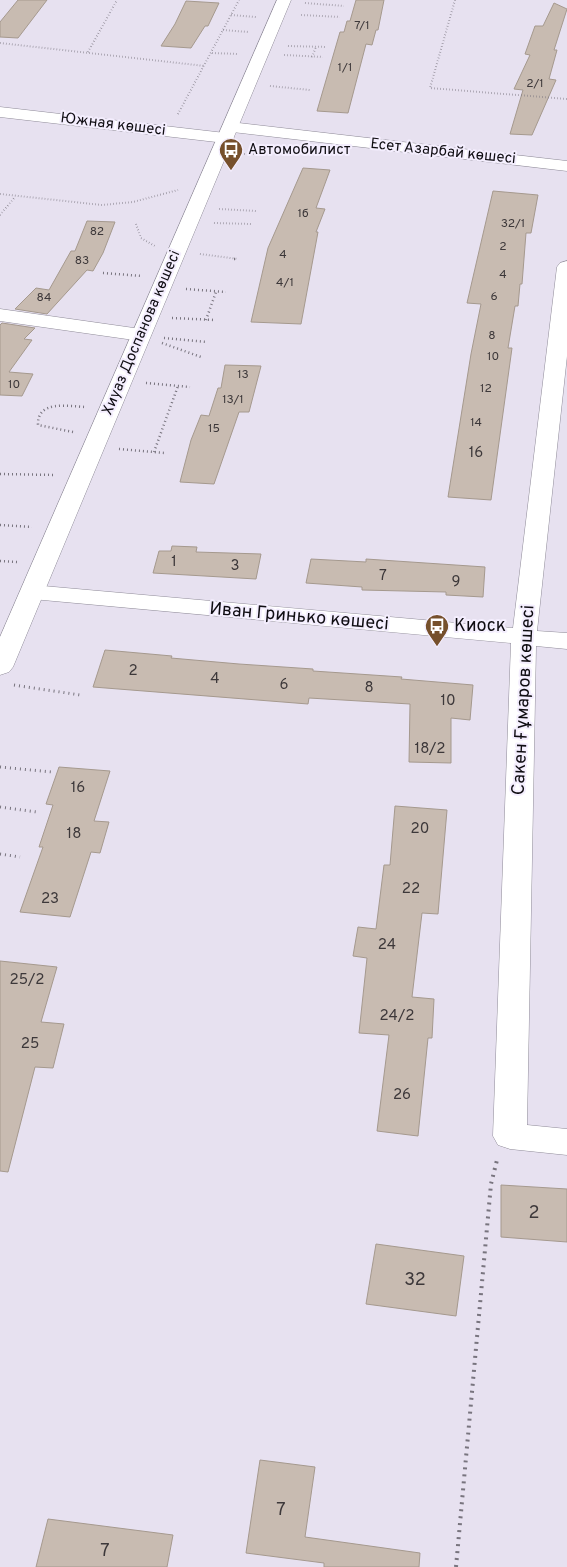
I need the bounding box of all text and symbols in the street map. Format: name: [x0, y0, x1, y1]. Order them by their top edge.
house number: 7/1: [354, 18, 370, 34]
house number: 1/1: [338, 60, 352, 76]
house number: 2/1: [526, 76, 544, 92]
street label: Южная көшесі: [59, 109, 167, 141]
street label: Есет Азарбай көшесі: [369, 135, 517, 169]
bus stop icon: Автомобилист: [218, 137, 244, 171]
place label: Автомобилист: [248, 141, 351, 160]
house number: 1б: [297, 206, 309, 222]
house number: 32/1: [501, 216, 525, 232]
house number: 82: [90, 224, 104, 240]
house number: 2: [499, 239, 507, 255]
house number: 4: [279, 247, 287, 263]
street label: Хиуаз Доспанова көшесі: [99, 248, 185, 418]
house number: 83: [75, 253, 89, 269]
house number: 4: [499, 267, 507, 283]
house number: 4/1: [276, 275, 294, 291]
house number: 6: [490, 289, 498, 305]
house number: 84: [37, 290, 51, 306]
house number: 8: [488, 328, 496, 344]
house number: 10: [487, 349, 499, 365]
house number: 13: [237, 367, 249, 383]
house number: 10: [8, 377, 20, 393]
house number: 12: [480, 381, 492, 397]
house number: 13/1: [222, 392, 244, 408]
house number: 14: [470, 415, 482, 431]
house number: 15: [208, 421, 220, 437]
house number: 16: [469, 444, 483, 463]
house number: 1: [171, 553, 177, 572]
house number: 3: [230, 557, 240, 576]
house number: 7: [379, 567, 387, 586]
house number: 9: [452, 573, 460, 592]
street label: Иван Гринько көшесі: [208, 598, 390, 636]
street label: Сакен Ғұмаров көшесі: [508, 604, 540, 796]
bus stop icon: Киоск: [424, 613, 450, 647]
place label: Киоск: [454, 615, 506, 638]
house number: 2: [128, 662, 138, 681]
house number: 4: [210, 670, 220, 689]
house number: 6: [280, 676, 289, 695]
house number: 8: [364, 679, 374, 698]
house number: 10: [440, 692, 456, 711]
house number: 18/2: [415, 740, 445, 759]
house number: 16: [71, 779, 85, 798]
house number: 20: [411, 820, 429, 839]
house number: 18: [67, 825, 81, 844]
house number: 22: [402, 880, 420, 899]
house number: 23: [41, 890, 59, 909]
house number: 24: [378, 936, 396, 955]
house number: 25/2: [9, 971, 45, 990]
house number: 24/2: [380, 1007, 414, 1026]
house number: 25: [21, 1035, 39, 1054]
house number: 26: [393, 1086, 411, 1105]
house number: 2: [528, 1202, 540, 1225]
house number: 32: [404, 1269, 426, 1292]
house number: 7: [276, 1499, 286, 1522]
house number: 7: [100, 1540, 110, 1563]

